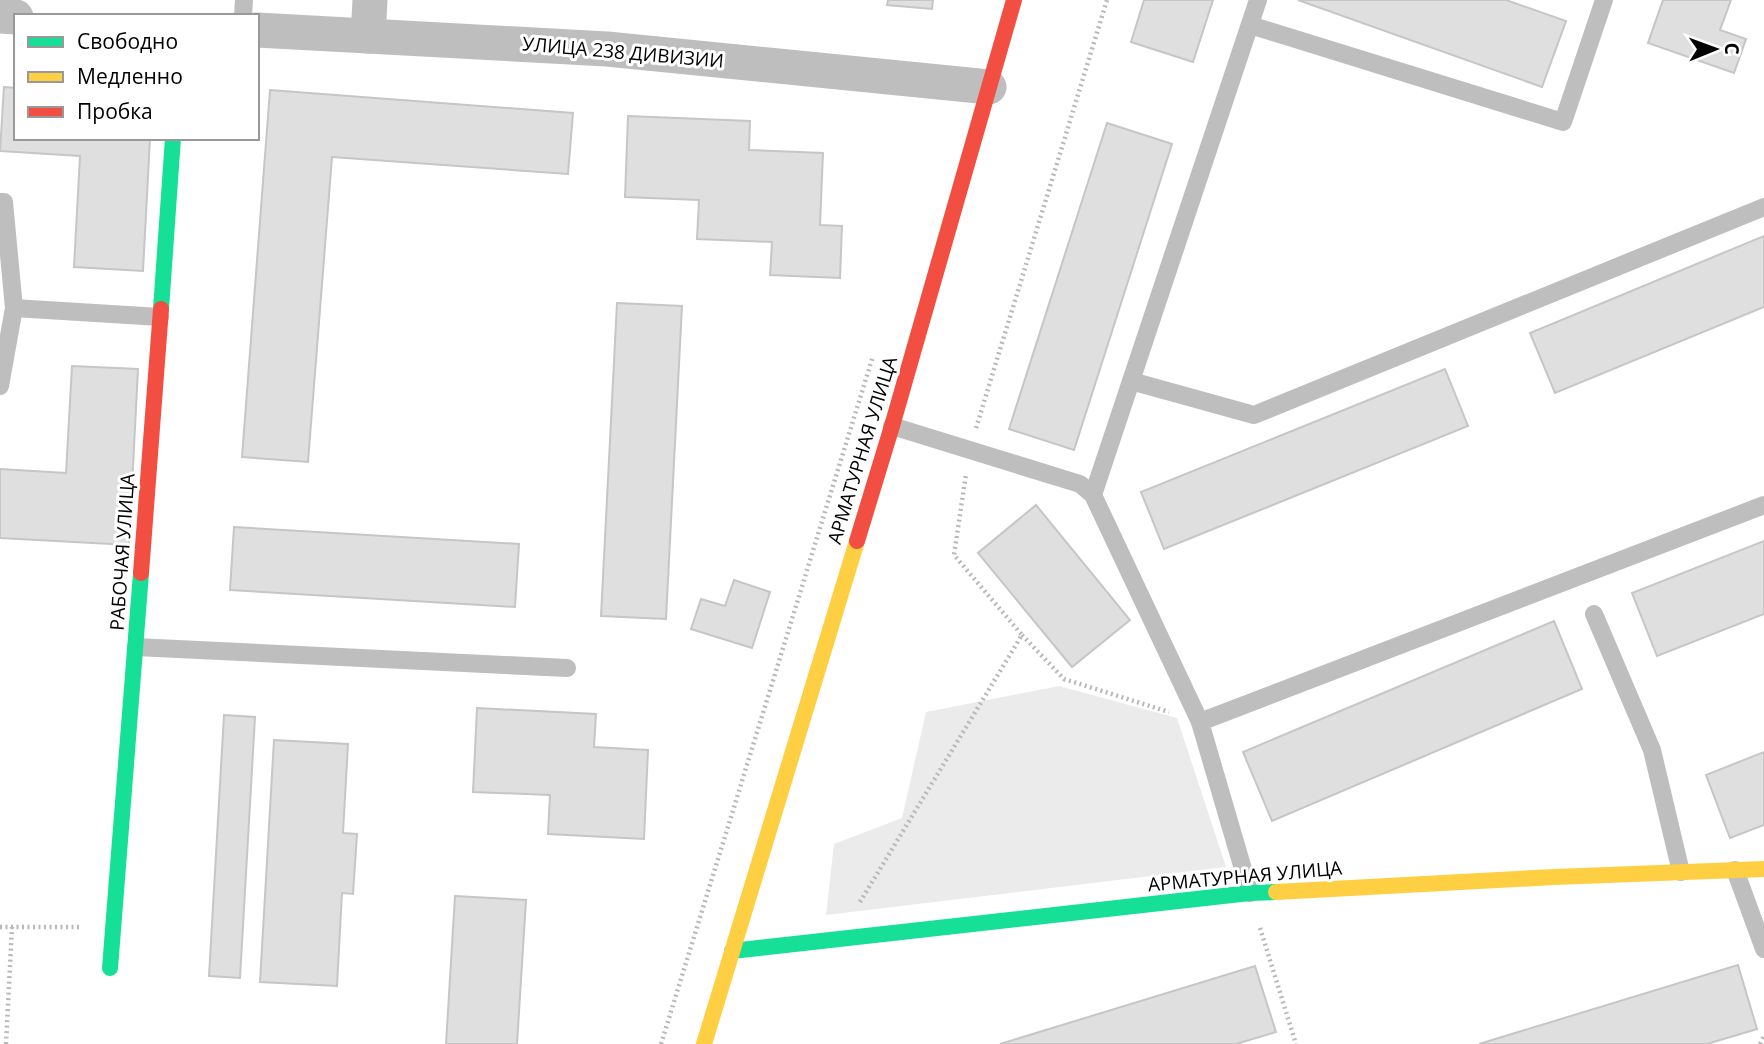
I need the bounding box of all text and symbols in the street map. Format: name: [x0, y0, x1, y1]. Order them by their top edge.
legend: [14, 14, 259, 140]
north arrow: [1680, 14, 1750, 84]
text: Свободно: [77, 27, 178, 55]
street label: УЛИЦА 238 ДИВИЗИИ: [521, 30, 725, 74]
text: С: [1719, 42, 1745, 55]
text: Медленно: [77, 62, 183, 90]
text: Пробка: [77, 97, 153, 125]
street label: АРМАТУРНАЯ УЛИЦА: [821, 353, 903, 547]
street label: РАБОЧАЯ УЛИЦА: [104, 473, 140, 631]
street label: АРМАТУРНАЯ УЛИЦА: [1147, 855, 1343, 897]

